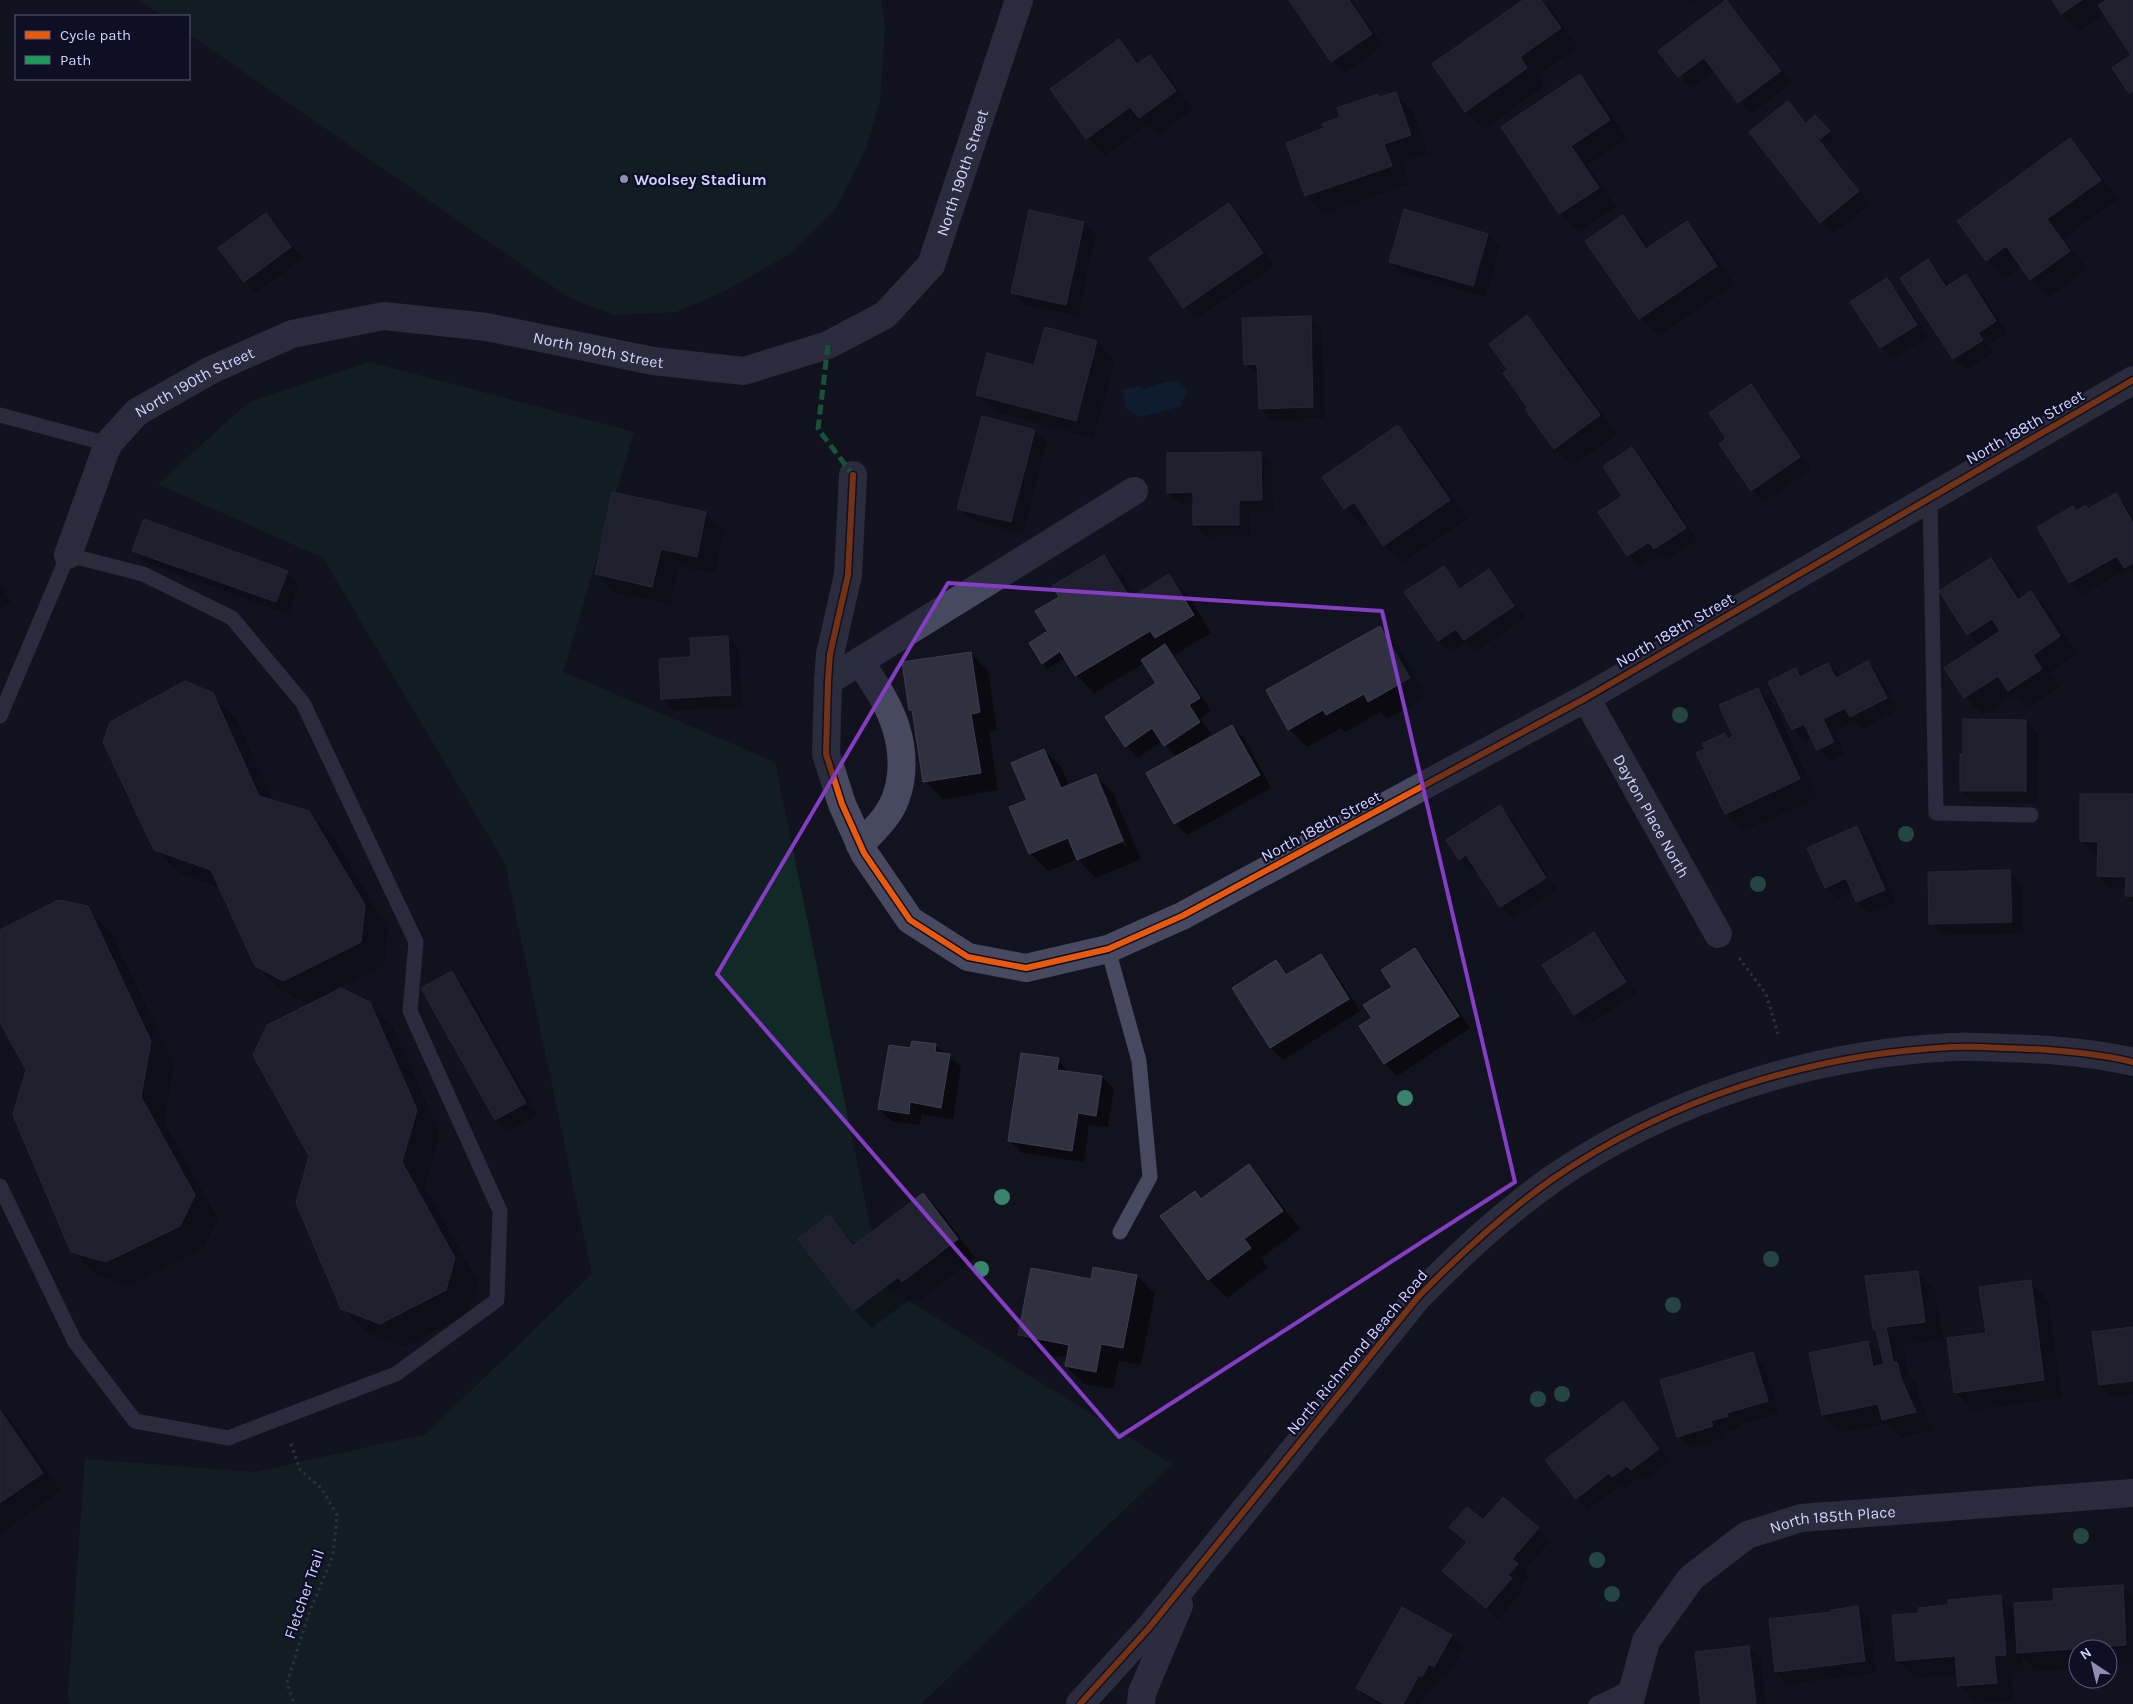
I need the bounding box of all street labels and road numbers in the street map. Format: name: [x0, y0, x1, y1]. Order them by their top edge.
street label: North 190th Street: [932, 107, 992, 238]
street label: North 190th Street: [532, 327, 665, 372]
street label: North 190th Street: [131, 343, 257, 421]
street label: North 188th Street: [1963, 385, 2087, 469]
street label: North 188th Street: [1613, 588, 1737, 672]
street label: Dayton Place North: [1610, 751, 1694, 881]
street label: North 188th Street: [1258, 786, 1384, 866]
street label: North Richmond Beach Road: [1282, 1266, 1432, 1438]
street label: North 185th Place: [1767, 1501, 1896, 1537]
street label: Fletcher Trail: [280, 1547, 328, 1641]

